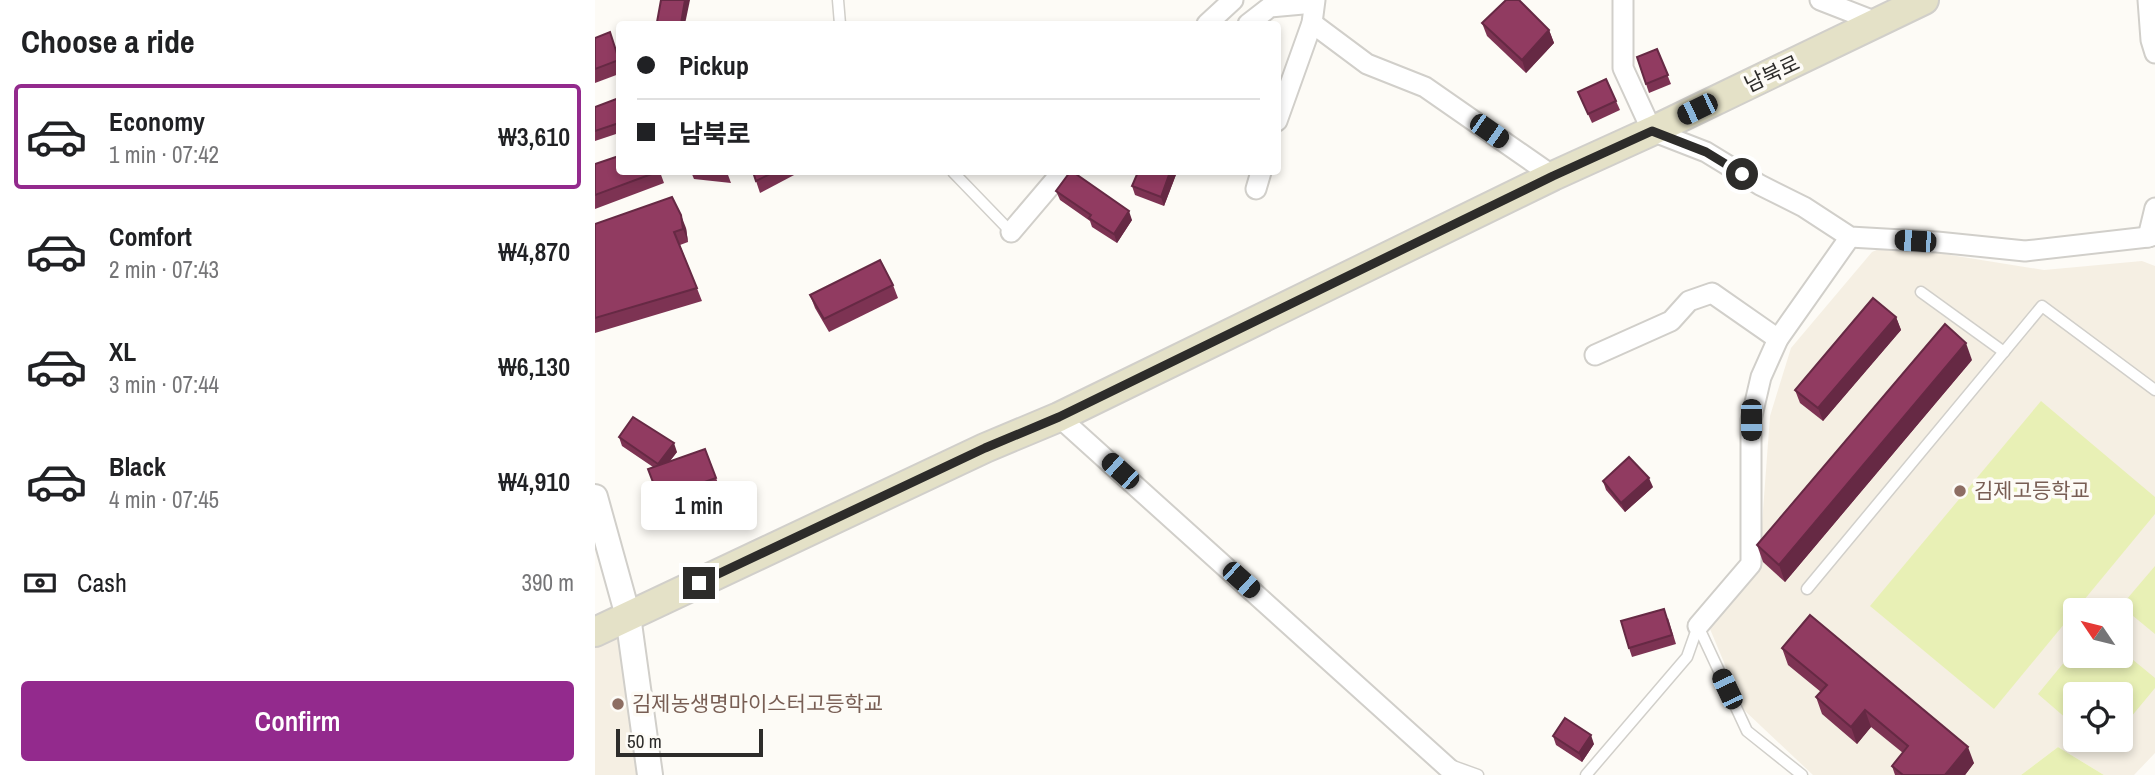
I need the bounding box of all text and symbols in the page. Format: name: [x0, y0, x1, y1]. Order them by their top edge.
text: Choose a ride: [21, 20, 195, 63]
text: Pickup: [679, 48, 749, 83]
street label: 남북로: [1739, 48, 1804, 99]
car: [1674, 90, 1721, 128]
text: Economy: [109, 104, 205, 139]
icon: car: [25, 105, 88, 168]
car: [1466, 110, 1513, 152]
text: 남북로: [679, 116, 751, 151]
text: ₩3,610: [498, 119, 570, 154]
text: 1 min · 07:42: [109, 139, 219, 170]
route start: [1726, 158, 1758, 190]
text: Comfort: [109, 219, 192, 254]
icon: car: [25, 220, 88, 283]
car: [1894, 229, 1937, 253]
text: ₩4,870: [498, 234, 570, 269]
text: 2 min · 07:43: [109, 254, 219, 285]
text: XL: [109, 334, 136, 369]
icon: car: [25, 335, 88, 398]
text: ₩6,130: [498, 349, 570, 384]
text: 3 min · 07:44: [109, 369, 219, 400]
car: [1741, 399, 1762, 441]
text: Black: [109, 449, 166, 484]
car: [1098, 449, 1143, 493]
icon: car: [25, 450, 88, 513]
text: ₩4,910: [498, 464, 570, 499]
place label: 김제고등학교: [1974, 476, 2090, 505]
callout: 1 min: [641, 482, 757, 530]
marker: 김제고등학교: [1952, 483, 1968, 499]
text: 4 min · 07:45: [109, 484, 219, 515]
text: 1 min: [675, 490, 723, 521]
car: [1219, 558, 1264, 602]
icon: cash: [21, 564, 59, 602]
text: Cash: [77, 565, 127, 600]
text: 390 m: [522, 567, 574, 598]
route end: [683, 567, 715, 599]
north arrow: [2063, 598, 2133, 668]
map controls: [2063, 598, 2133, 752]
car: [1709, 666, 1746, 712]
button: Confirm: [21, 681, 574, 761]
button: locate: [2063, 682, 2133, 752]
place label: 김제농생명마이스터고등학교: [632, 689, 883, 718]
marker: 김제농생명마이스터고등학교: [610, 696, 626, 712]
scale bar: [616, 726, 763, 758]
text: 50 m: [627, 728, 662, 754]

